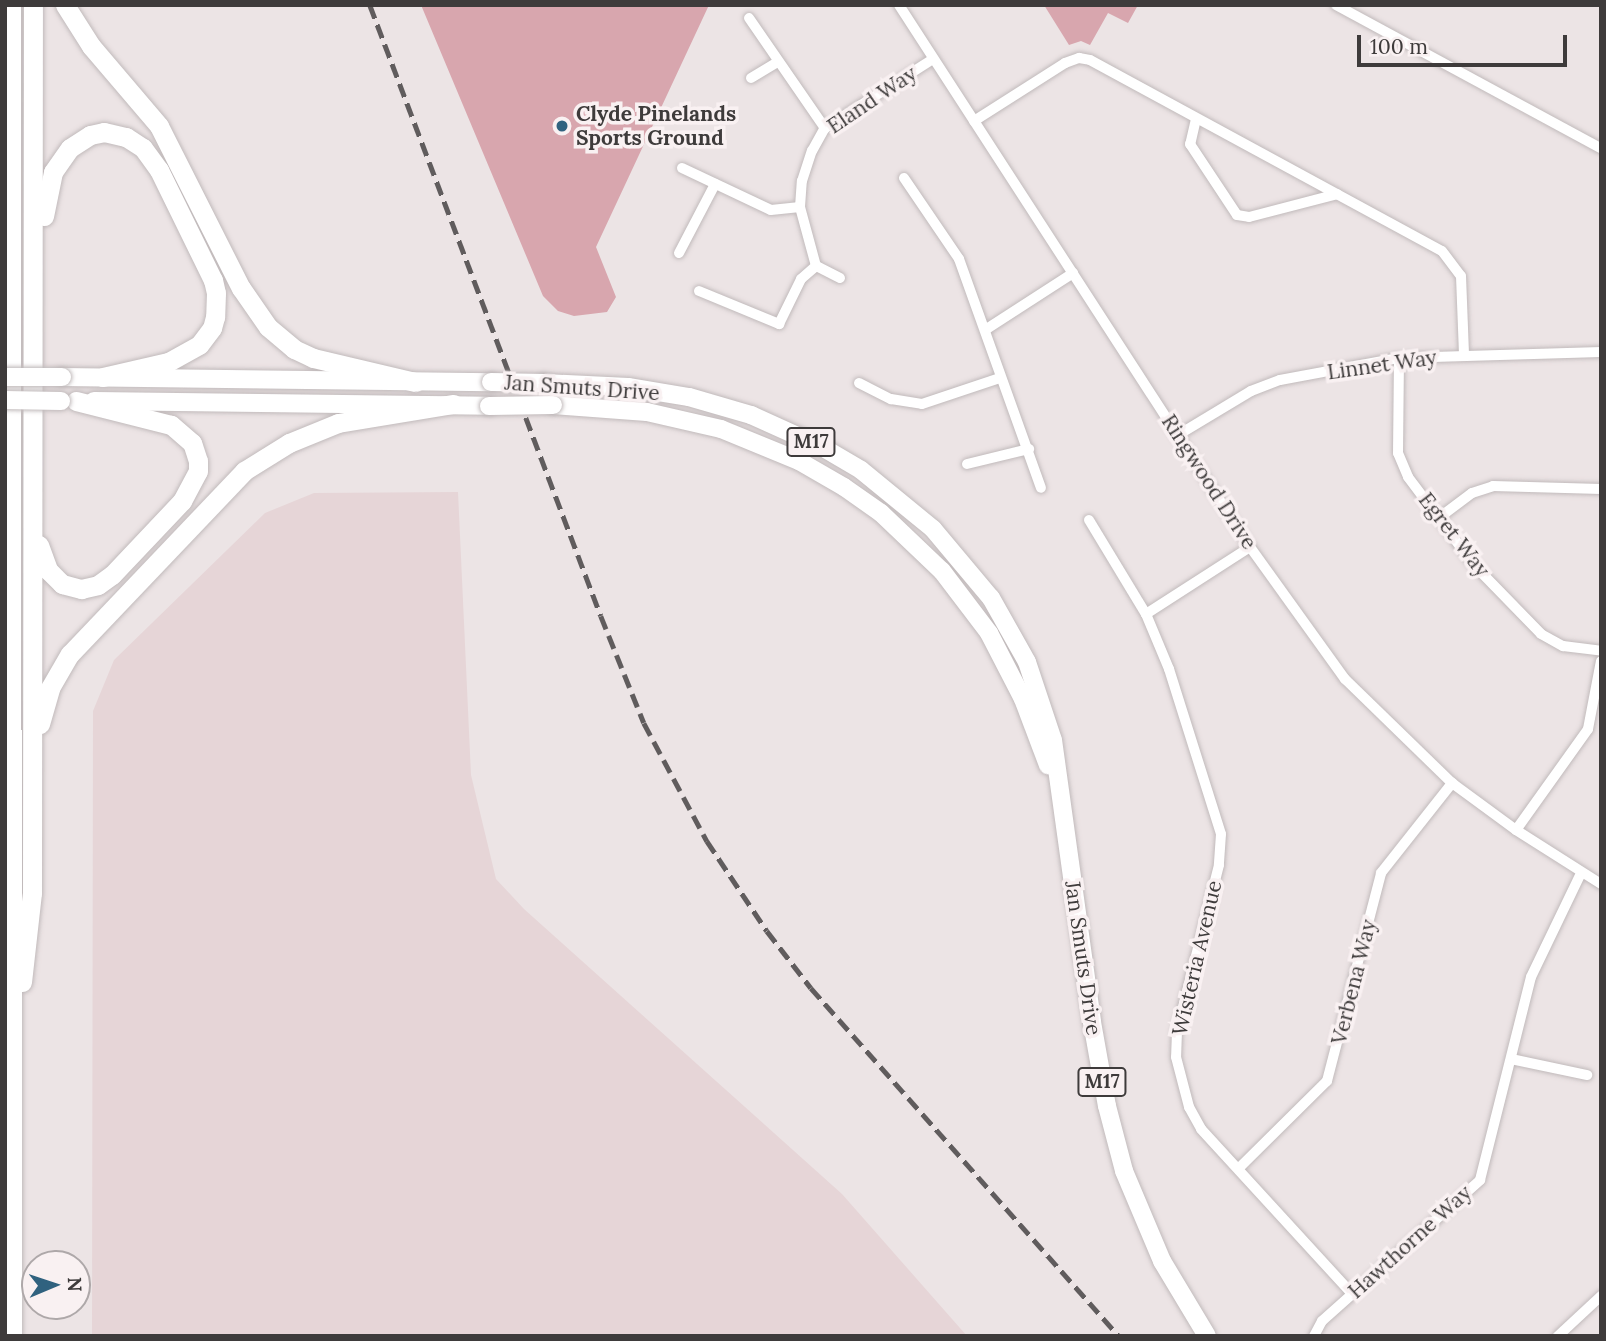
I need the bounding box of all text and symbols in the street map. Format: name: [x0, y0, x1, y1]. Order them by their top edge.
scale bar: [1361, 21, 1571, 65]
text: 100 m: [1370, 33, 1428, 60]
street label: Eland Way: [823, 61, 921, 139]
place label: Clyde Pinelands Sports Ground: [576, 101, 736, 151]
marker: Clyde Pinelands Sports Ground: [554, 118, 570, 134]
street label: Linnet Way: [1326, 345, 1438, 385]
street label: Jan Smuts Drive: [504, 370, 660, 406]
street label: Ringwood Drive: [1156, 410, 1262, 554]
road number: M17: [785, 426, 837, 458]
street label: Egret Way: [1413, 488, 1495, 582]
street label: Wisteria Avenue: [1167, 878, 1227, 1038]
street label: Jan Smuts Drive: [1060, 879, 1106, 1037]
street label: Verbena Way: [1326, 917, 1382, 1047]
road number: M17: [1076, 1066, 1128, 1098]
street label: Hawthorne Way: [1343, 1180, 1477, 1304]
north arrow: [21, 1250, 91, 1320]
text: N: [63, 1277, 87, 1292]

